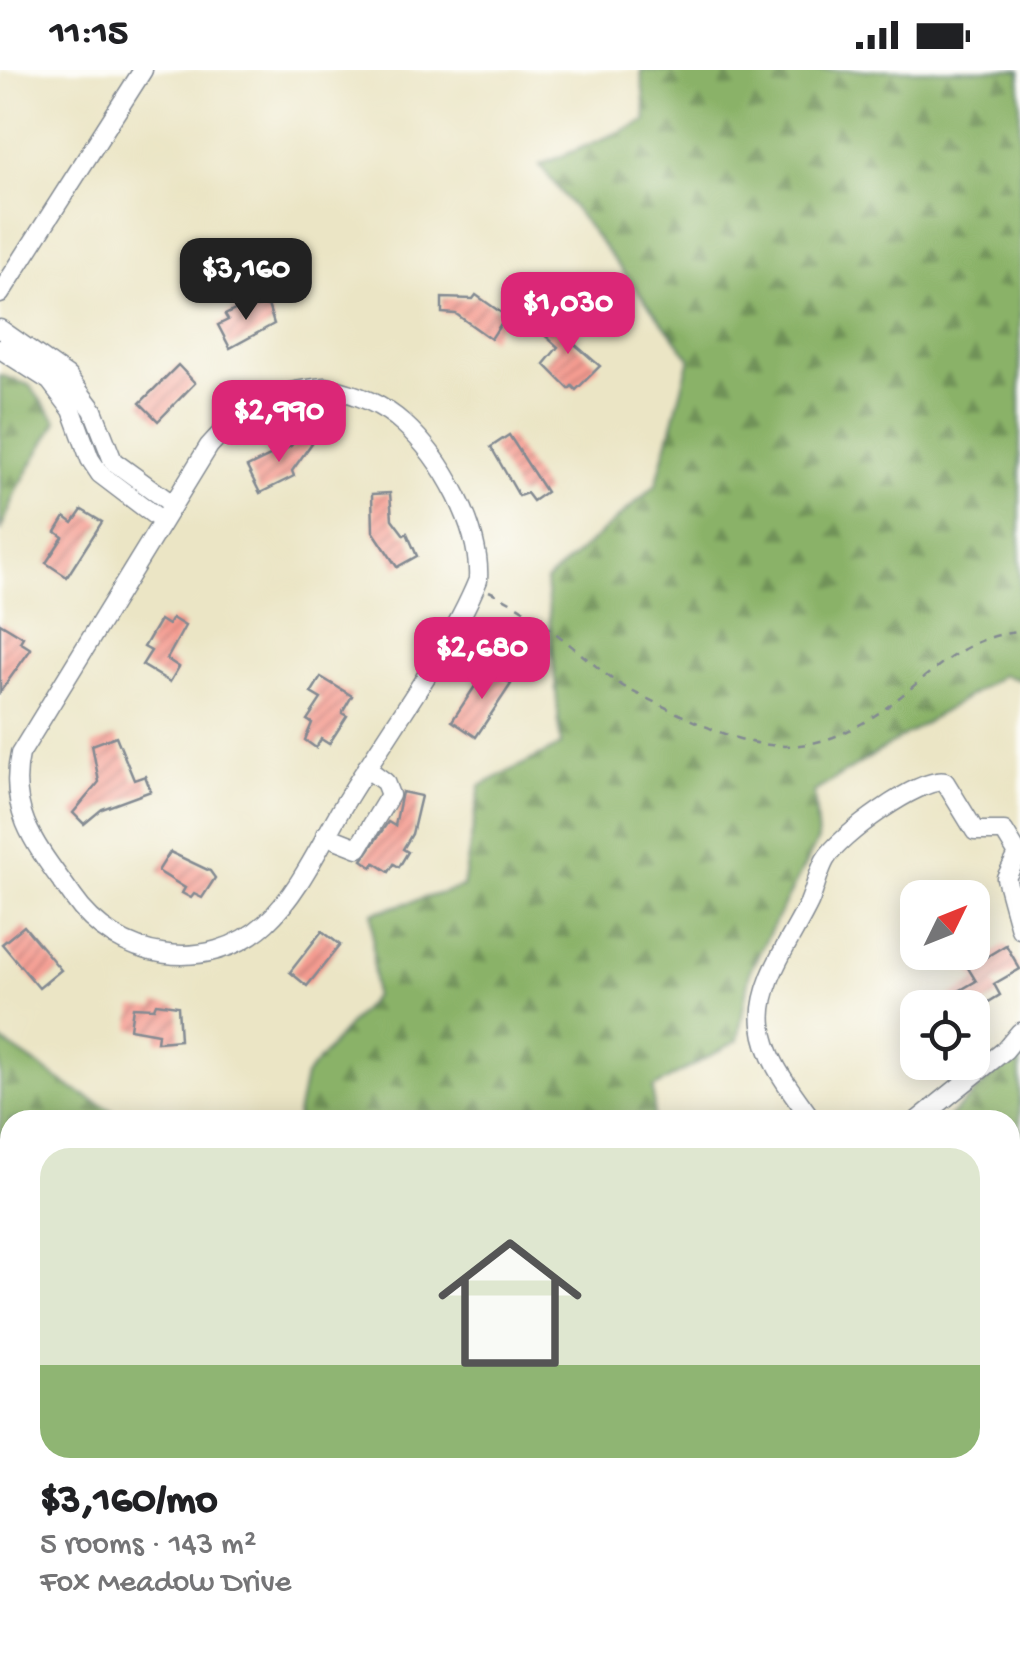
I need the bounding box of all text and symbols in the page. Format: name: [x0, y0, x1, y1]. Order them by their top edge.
text: 11:15: [50, 13, 128, 57]
pin: $3,160: [165, 238, 327, 323]
text: $3,160: [202, 251, 290, 289]
pin: $1,030: [487, 272, 649, 357]
text: $1,030: [523, 285, 613, 323]
pin: $2,990: [198, 380, 360, 465]
text: $2,990: [234, 393, 324, 431]
pin: $2,680: [401, 617, 563, 702]
text: $2,680: [436, 630, 528, 668]
north arrow: [900, 880, 990, 970]
map controls: [900, 880, 990, 1080]
button: locate: [900, 990, 990, 1080]
icon: home: [420, 1213, 600, 1393]
text: $3,160/mo: [40, 1478, 218, 1527]
text: 5 rooms · 143 m²: [40, 1527, 256, 1565]
text: Fox Meadow Drive: [40, 1565, 291, 1603]

